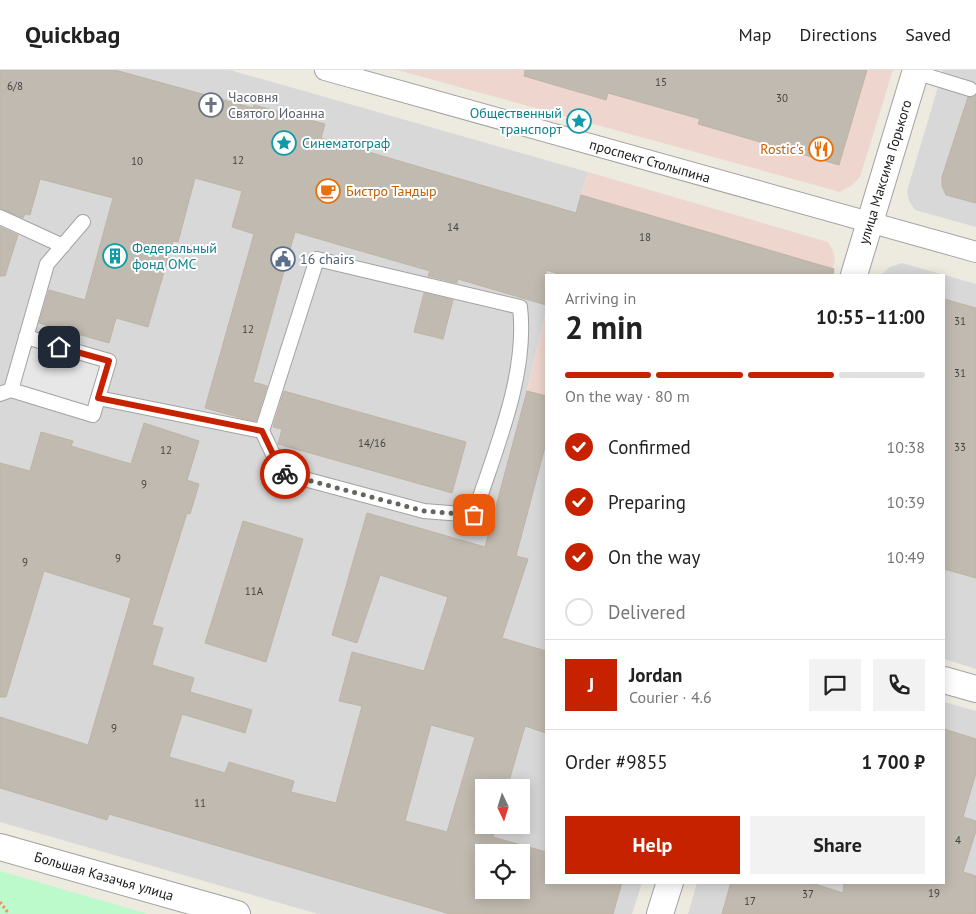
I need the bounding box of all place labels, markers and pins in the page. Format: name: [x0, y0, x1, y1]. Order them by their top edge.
place label: Часовня Святого Иоанна: [228, 88, 325, 122]
church icon: Часовня Святого Иоанна: [198, 92, 224, 118]
place label: Общественный транспорт: [470, 104, 562, 138]
place icon: Общественный транспорт: [566, 108, 592, 134]
place icon: Синематограф: [271, 130, 297, 156]
place label: Синематограф: [302, 134, 390, 152]
restaurant icon: Rostic's: [808, 136, 834, 162]
place label: Rostic's: [760, 140, 804, 158]
cafe icon: Бистро Тандыр: [315, 178, 341, 204]
place label: Бистро Тандыр: [346, 182, 437, 200]
place label: Федеральный фонд ОМС: [132, 239, 217, 273]
building icon: Федеральный фонд ОМС: [102, 243, 128, 269]
public building icon: 16 chairs: [270, 246, 296, 272]
place label: 16 chairs: [300, 250, 354, 268]
pin: [38, 326, 80, 368]
pin: [453, 494, 495, 536]

